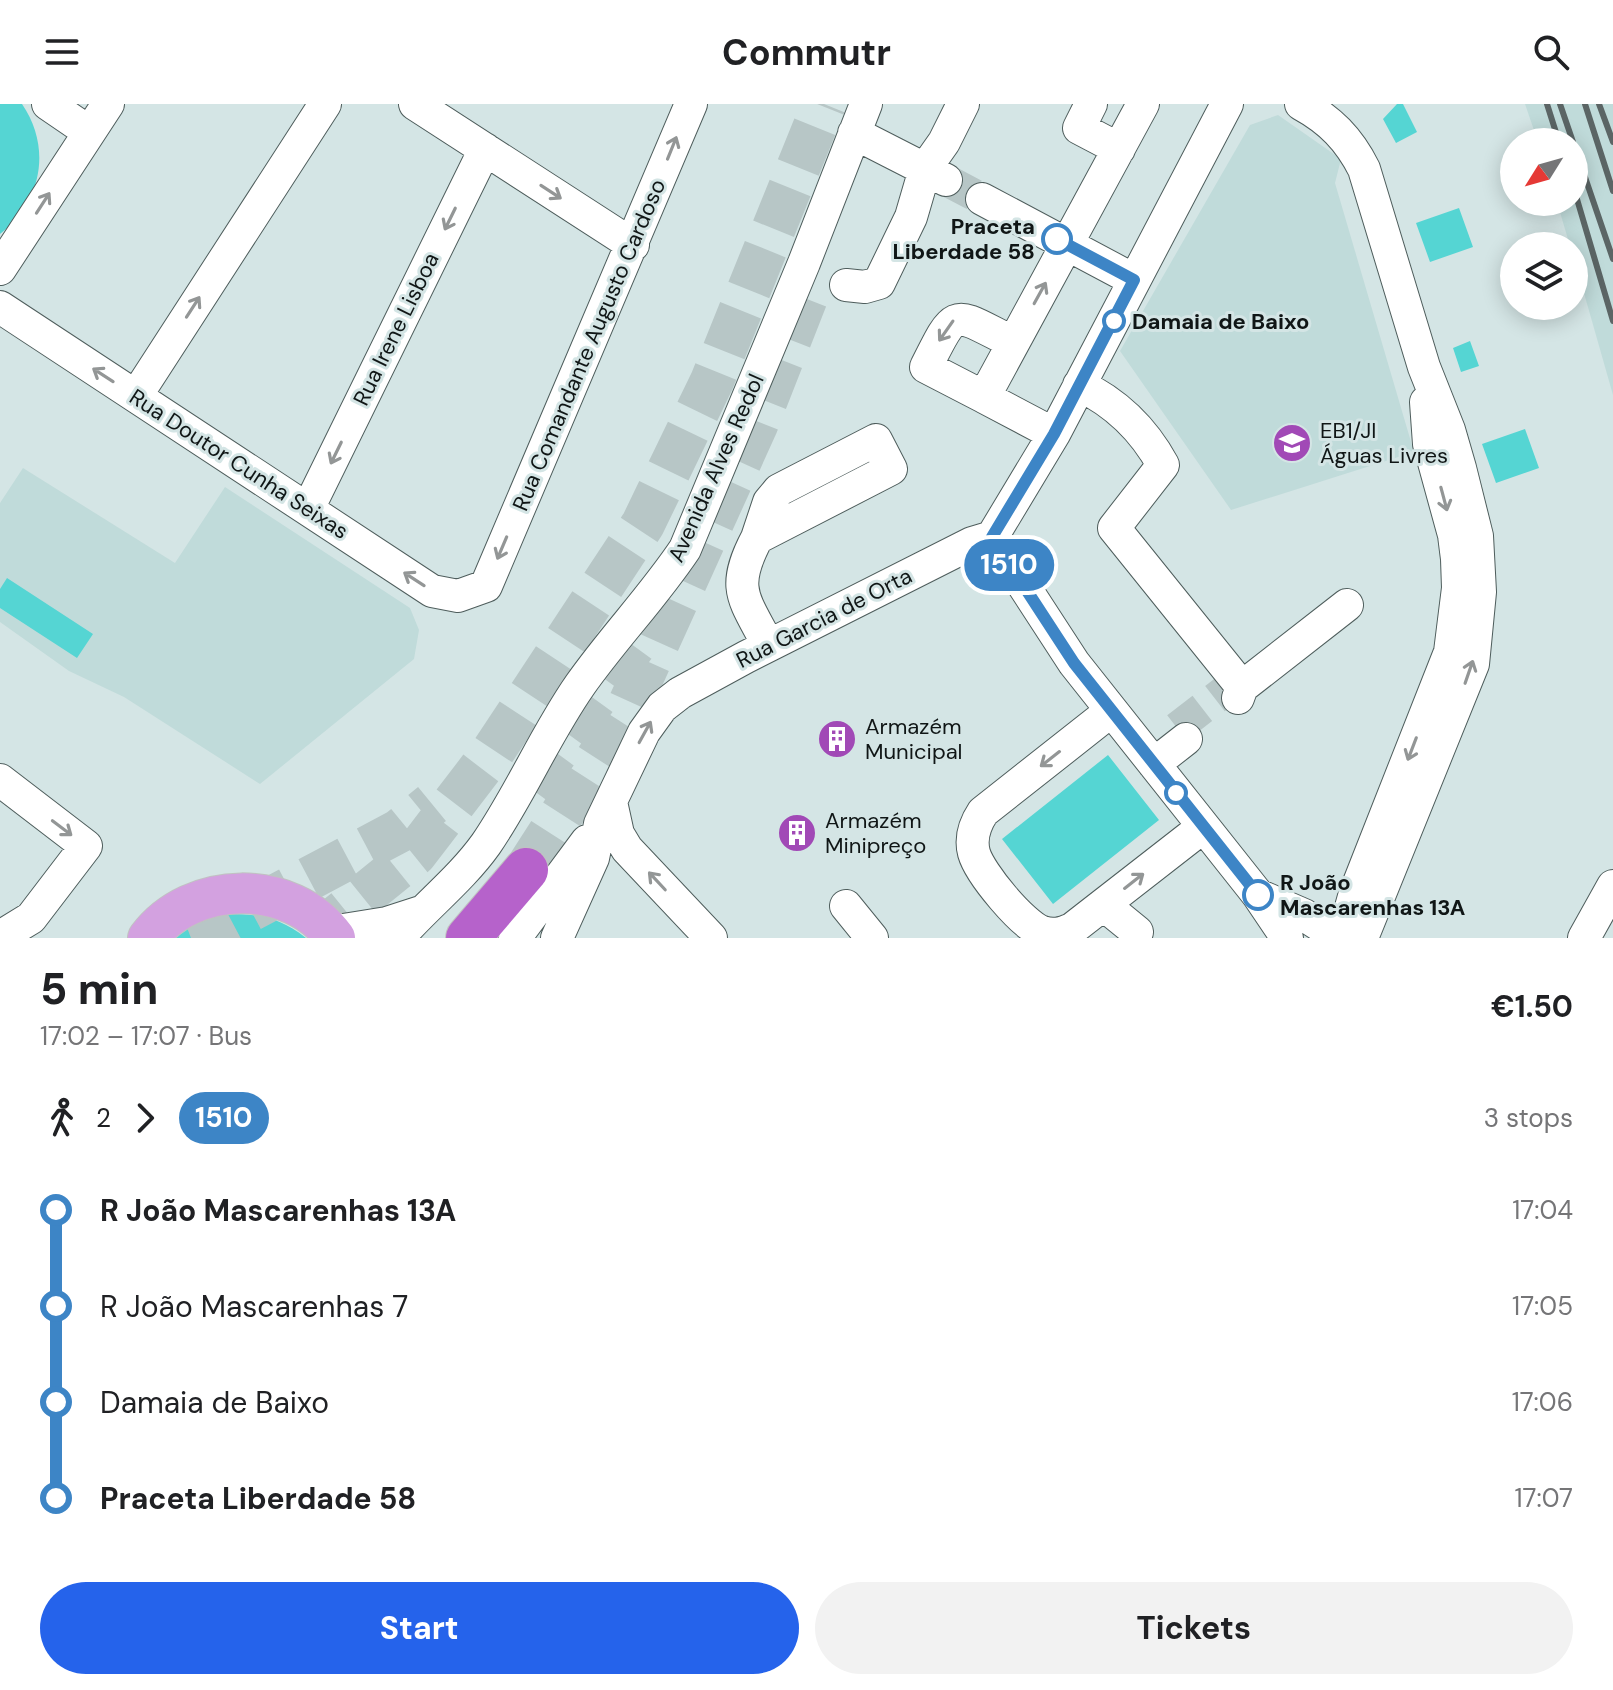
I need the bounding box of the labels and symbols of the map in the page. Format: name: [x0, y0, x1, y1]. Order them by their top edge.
north arrow: [1500, 128, 1588, 216]
one-way arrow: [666, 136, 681, 161]
street label: Rua Comandante Augusto Cardoso: [506, 175, 672, 515]
one-way arrow: [539, 184, 562, 200]
one-way arrow: [34, 193, 51, 215]
one-way arrow: [442, 207, 458, 231]
place label: Praceta Liberdade 58: [892, 212, 1035, 266]
marker: Praceta Liberdade 58: [1042, 224, 1072, 254]
street label: Rua Irene Lisboa: [346, 248, 446, 410]
one-way arrow: [1032, 282, 1048, 305]
one-way arrow: [186, 296, 202, 319]
place label: Damaia de Baixo: [1132, 307, 1309, 336]
marker: Damaia de Baixo: [1103, 310, 1125, 332]
one-way arrow: [938, 320, 954, 342]
one-way arrow: [92, 366, 115, 382]
street label: Avenida Alves Redol: [661, 369, 771, 567]
street label: Rua Doutor Cunha Seixas: [124, 382, 354, 546]
place label: EB1/JI Águas Livres: [1320, 416, 1448, 470]
school or university icon: EB1/JI Águas Livres: [1271, 422, 1313, 464]
one-way arrow: [327, 440, 343, 464]
one-way arrow: [1438, 485, 1453, 511]
one-way arrow: [494, 535, 509, 560]
line badge: 1510: [953, 539, 1065, 591]
street label: Rua Garcia de Orta: [731, 561, 917, 675]
one-way arrow: [403, 571, 426, 587]
one-way arrow: [1463, 660, 1477, 685]
place label: Armazém Municipal: [865, 712, 963, 766]
building icon: Armazém Municipal: [816, 718, 858, 760]
one-way arrow: [637, 721, 653, 745]
one-way arrow: [1404, 736, 1418, 761]
one-way arrow: [1040, 751, 1061, 768]
unlabelled marker: [1165, 782, 1187, 804]
place label: Armazém Minipreço: [825, 806, 926, 860]
building icon: Armazém Minipreço: [776, 812, 818, 854]
one-way arrow: [51, 819, 72, 836]
place label: R João Mascarenhas 13A: [1280, 868, 1466, 922]
one-way arrow: [648, 871, 667, 891]
one-way arrow: [1123, 873, 1144, 890]
marker: R João Mascarenhas 13A: [1243, 880, 1273, 910]

